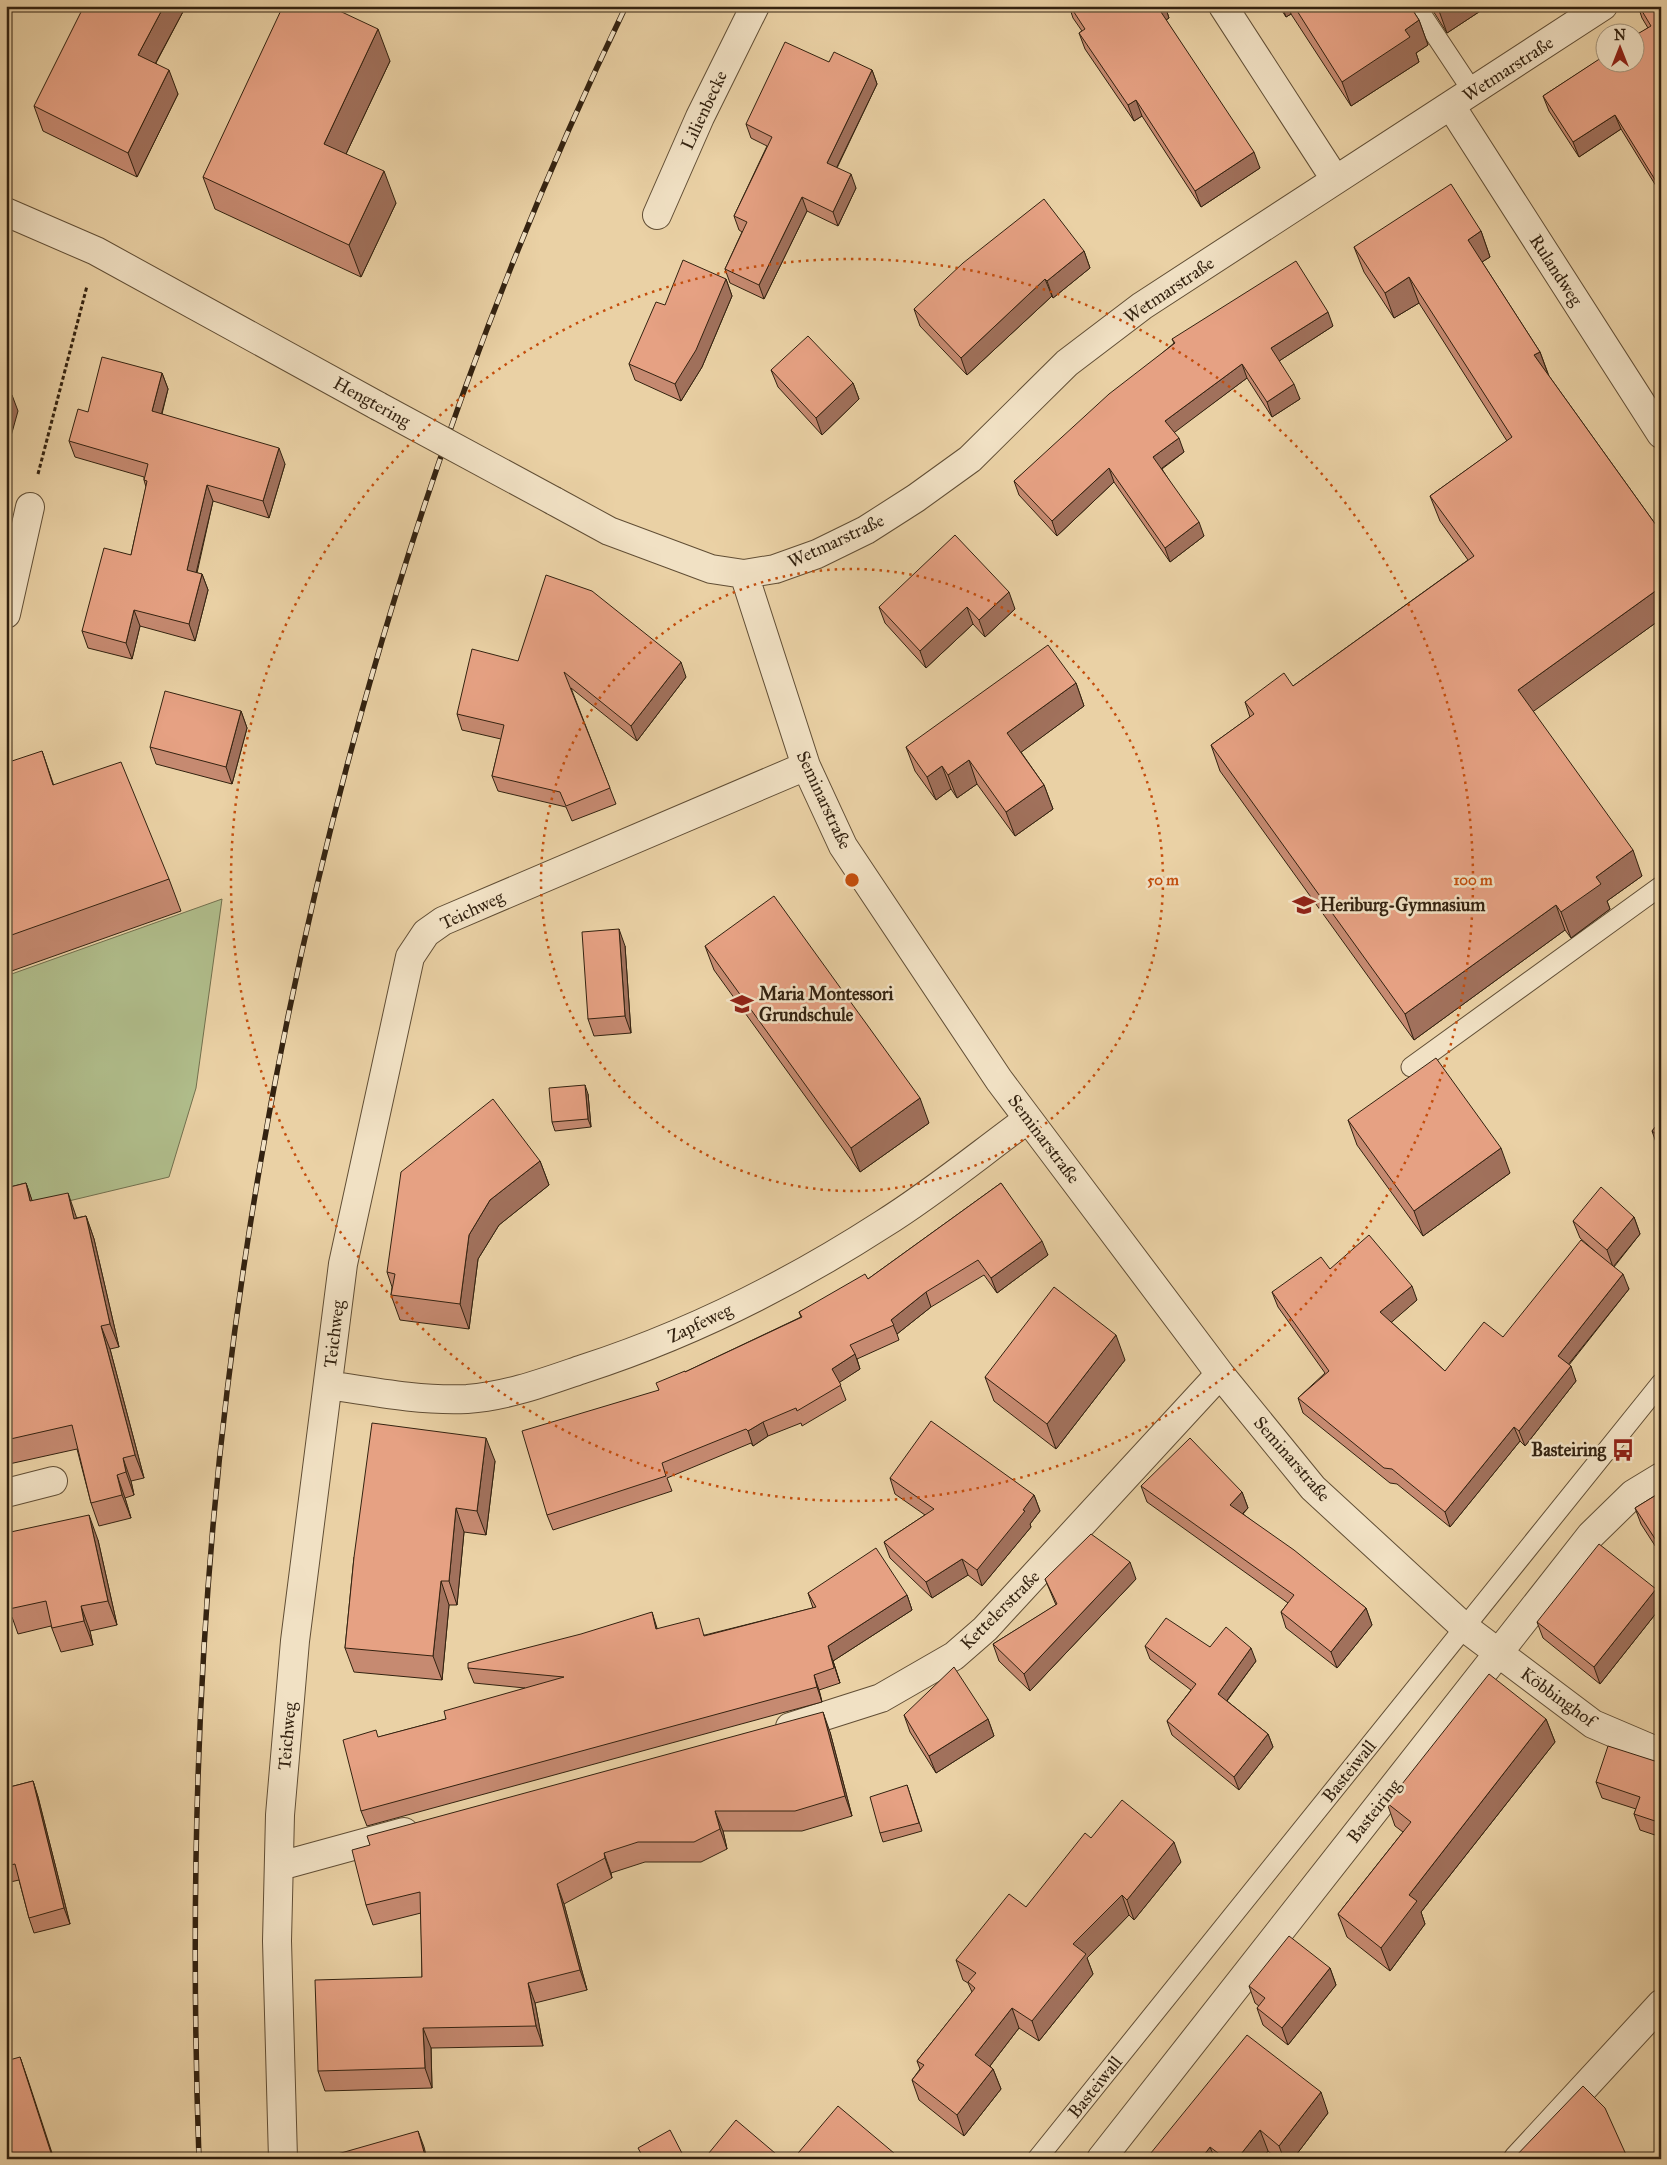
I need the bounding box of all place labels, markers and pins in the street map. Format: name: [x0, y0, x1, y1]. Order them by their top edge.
centre of rings: [843, 871, 861, 889]
school or university icon: Heriburg-Gymnasium: [1291, 892, 1317, 918]
place label: Heriburg-Gymnasium: [1320, 894, 1486, 917]
place label: Maria Montessori Grundschule: [759, 983, 894, 1026]
school or university icon: Maria Montessori Grundschule: [729, 991, 755, 1017]
bus stop icon: Basteiring: [1610, 1437, 1636, 1463]
place label: Basteiring: [1531, 1439, 1607, 1462]

